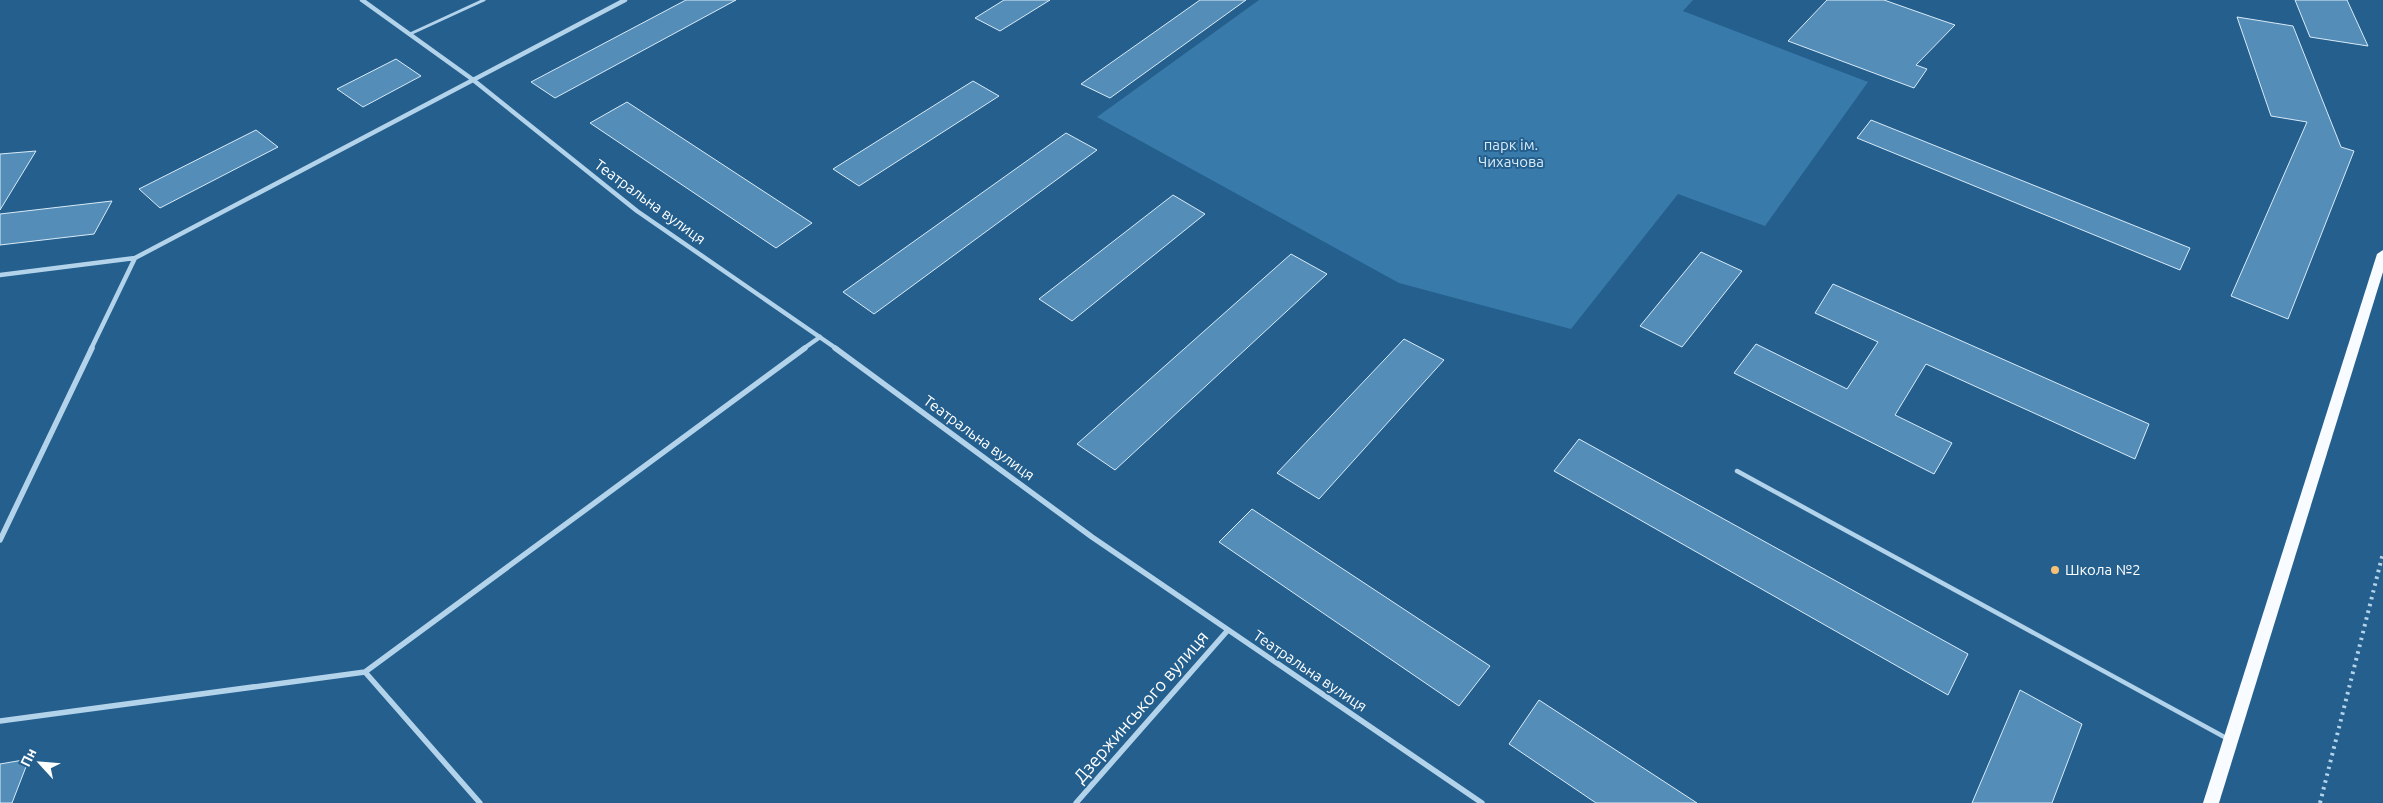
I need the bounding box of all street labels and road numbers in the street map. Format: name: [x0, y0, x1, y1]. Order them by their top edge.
street label: Театральна вулиця: [592, 156, 709, 248]
street label: Театральна вулиця: [921, 392, 1038, 484]
street label: Дзержинського вулиця: [1069, 626, 1212, 786]
street label: Театральна вулиця: [1250, 626, 1370, 715]

